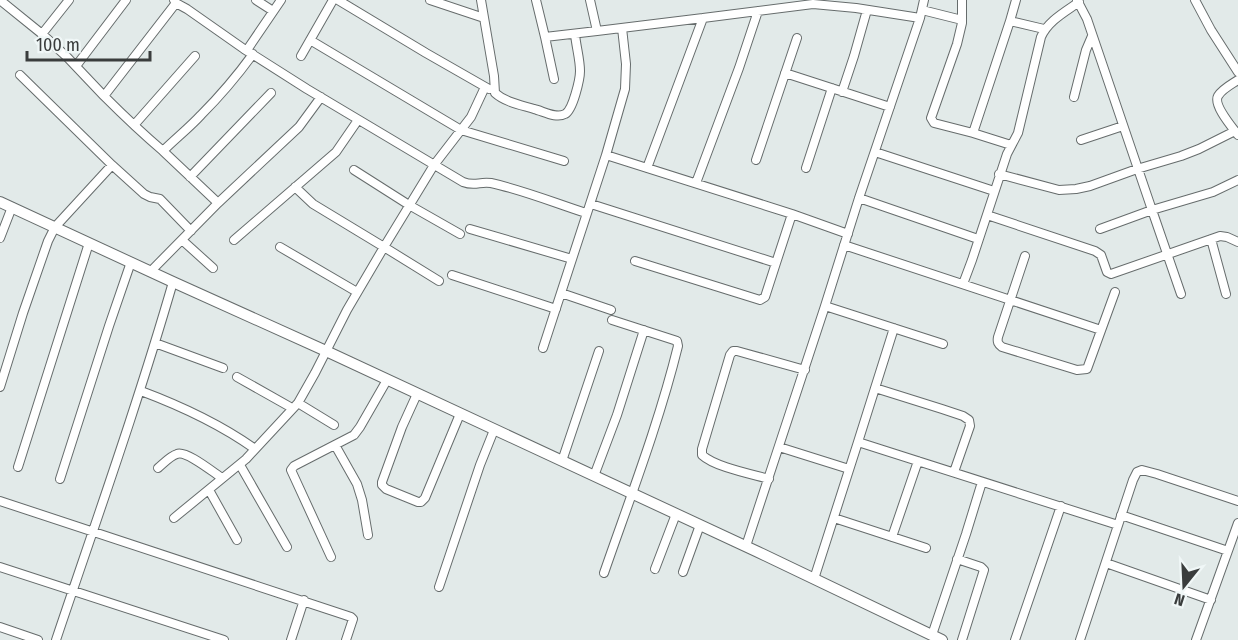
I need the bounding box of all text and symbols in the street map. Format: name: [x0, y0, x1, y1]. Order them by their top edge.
scale bar: [27, 24, 150, 62]
text: 100 m: [36, 34, 80, 56]
north arrow: [1154, 556, 1214, 616]
text: N: [1172, 589, 1187, 610]

